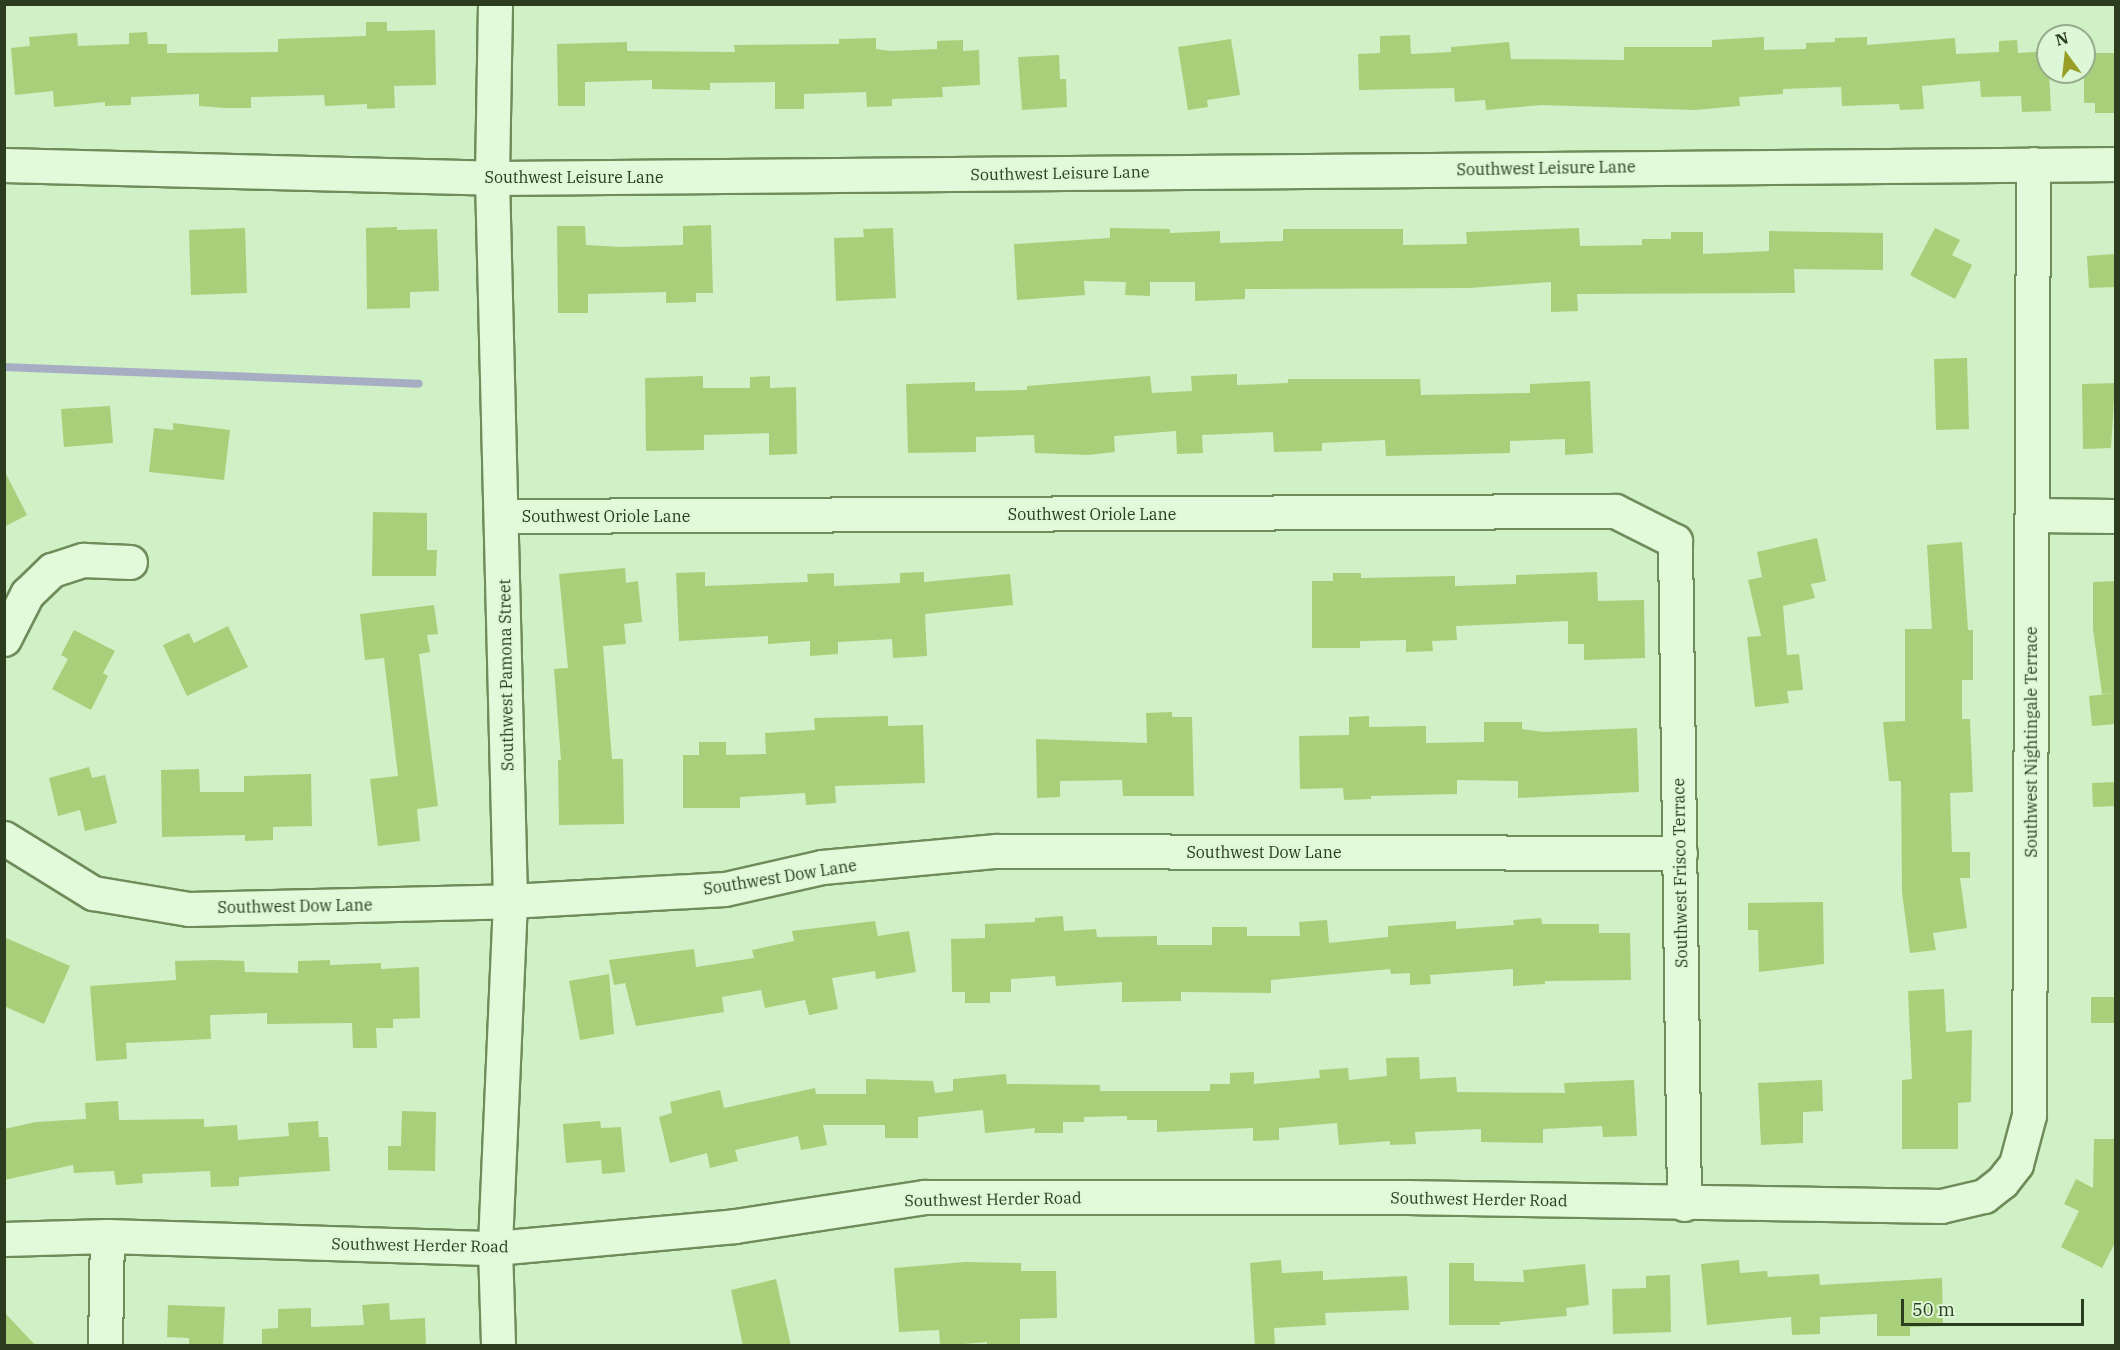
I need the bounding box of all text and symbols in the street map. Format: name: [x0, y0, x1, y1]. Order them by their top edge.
north arrow: [2036, 24, 2096, 84]
text: N: [2053, 27, 2071, 50]
street label: Southwest Leisure Lane: [1456, 157, 1636, 179]
street label: Southwest Leisure Lane: [970, 162, 1150, 184]
street label: Southwest Leisure Lane: [484, 167, 664, 187]
street label: Southwest Oriole Lane: [1008, 504, 1176, 524]
street label: Southwest Oriole Lane: [522, 506, 690, 526]
street label: Southwest Pamona Street: [495, 579, 517, 771]
street label: Southwest Nightingale Terrace: [2021, 626, 2041, 858]
street label: Southwest Frisco Terrace: [1669, 778, 1691, 968]
street label: Southwest Dow Lane: [1186, 842, 1342, 862]
street label: Southwest Dow Lane: [702, 855, 858, 899]
street label: Southwest Dow Lane: [217, 895, 373, 917]
street label: Southwest Herder Road: [904, 1188, 1082, 1210]
street label: Southwest Herder Road: [1390, 1188, 1568, 1210]
street label: Southwest Herder Road: [331, 1234, 509, 1256]
scale bar: [1904, 1287, 2087, 1325]
text: 50 m: [1912, 1298, 1955, 1321]

